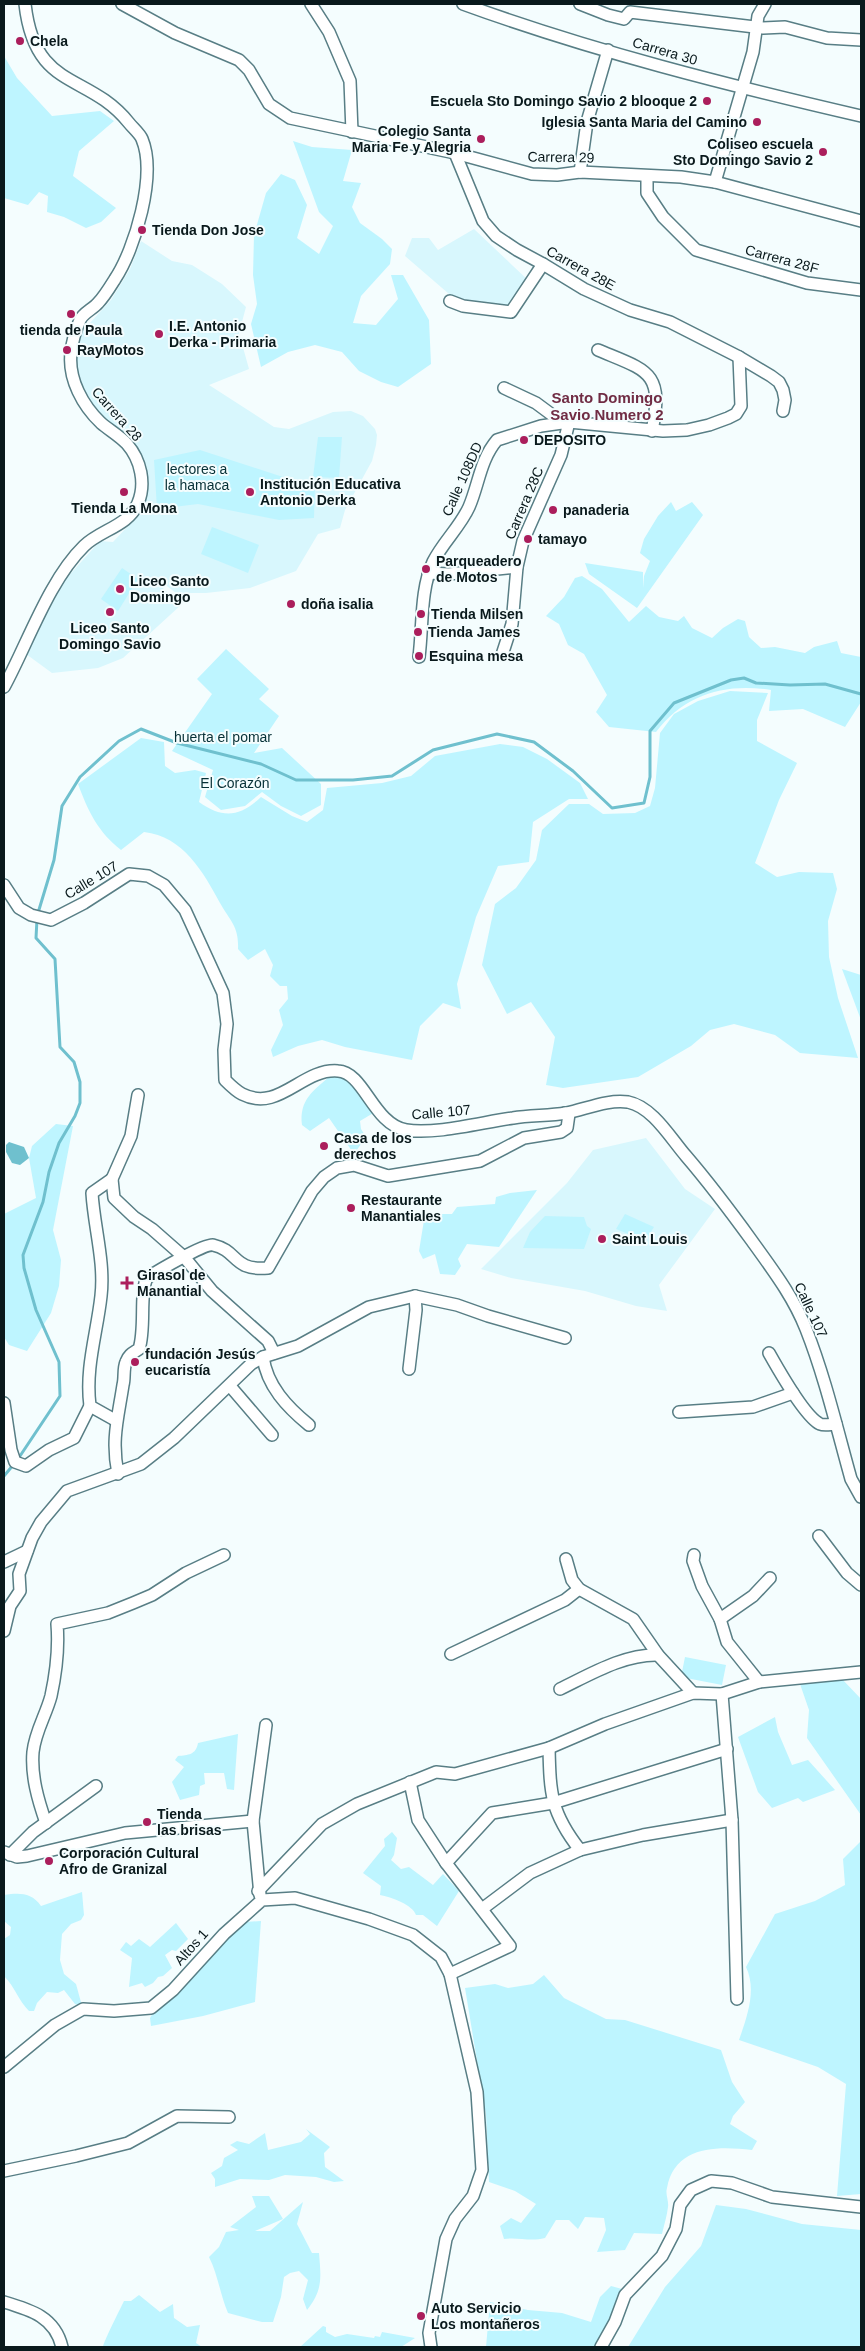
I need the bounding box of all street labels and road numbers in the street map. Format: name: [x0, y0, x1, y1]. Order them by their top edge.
street label: Carrera 30: [631, 34, 700, 68]
street label: Carrera 29: [527, 148, 595, 166]
street label: Carrera 28F: [743, 242, 821, 276]
street label: Carrera 28E: [544, 243, 618, 293]
street label: Carrera 28: [89, 384, 145, 444]
street label: Calle 108DD: [439, 439, 485, 519]
street label: Carrera 28C: [502, 464, 546, 542]
street label: Calle 107: [62, 858, 121, 902]
street label: Calle 107: [411, 1101, 471, 1123]
street label: Calle 107: [791, 1280, 831, 1340]
street label: Altos 1: [171, 1926, 211, 1968]

